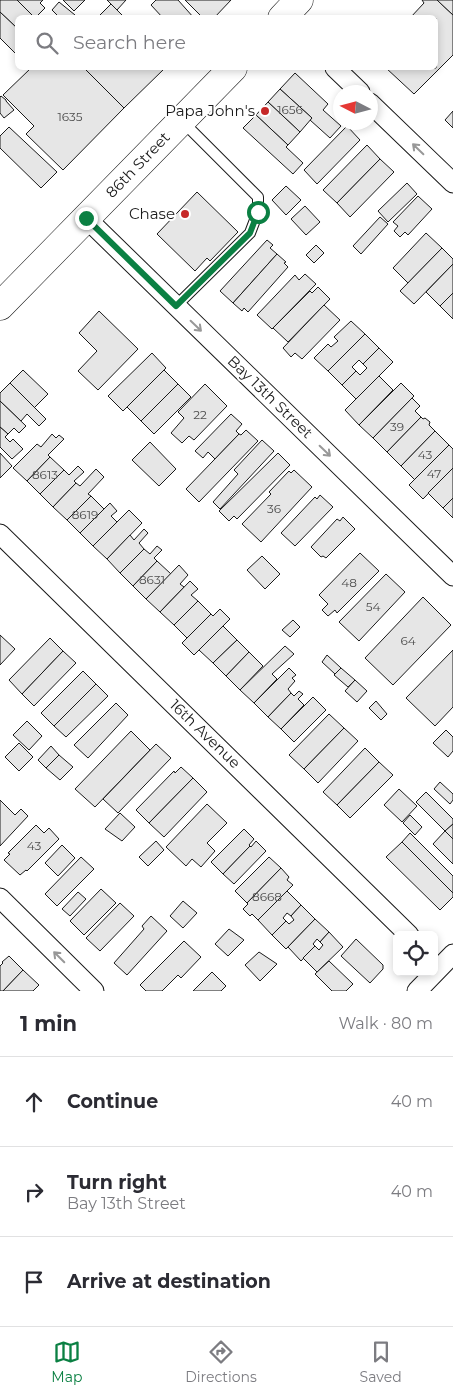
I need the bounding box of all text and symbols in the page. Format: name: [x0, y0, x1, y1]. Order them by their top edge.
search box: [15, 15, 438, 70]
icon: search: [33, 29, 61, 57]
text: Search here: [73, 31, 186, 54]
north arrow: [333, 85, 378, 130]
place label: Papa John's: [165, 101, 255, 120]
house number: 1656: [277, 102, 303, 117]
marker: Papa John's: [259, 105, 271, 117]
house number: 1635: [57, 109, 83, 124]
street label: 86th Street: [102, 128, 174, 202]
one-way arrow: [412, 143, 424, 155]
route start: [247, 201, 270, 224]
place label: Chase: [129, 204, 175, 223]
route end: [75, 207, 98, 230]
marker: Chase: [179, 208, 191, 220]
one-way arrow: [190, 320, 202, 332]
street label: Bay 13th Street: [224, 351, 317, 442]
house number: 22: [193, 407, 207, 422]
house number: 39: [390, 419, 404, 434]
one-way arrow: [319, 445, 331, 457]
house number: 43: [418, 447, 432, 462]
house number: 47: [427, 466, 441, 481]
house number: 8613: [32, 467, 58, 482]
house number: 36: [267, 501, 281, 516]
house number: 8619: [72, 507, 98, 522]
house number: 8631: [139, 572, 165, 587]
house number: 48: [341, 575, 357, 590]
house number: 54: [366, 599, 380, 614]
house number: 64: [400, 633, 416, 648]
street label: 16th Avenue: [166, 695, 245, 772]
house number: 43: [27, 838, 41, 853]
house number: 8668: [252, 889, 282, 904]
map controls: [393, 931, 438, 976]
button: locate: [393, 931, 438, 976]
one-way arrow: [53, 951, 65, 963]
text: 1 min: [20, 1011, 77, 1036]
text: Walk · 80 m: [338, 1014, 433, 1033]
icon: ahead: [20, 1088, 48, 1116]
text: Continue: [67, 1090, 158, 1113]
text: 40 m: [391, 1092, 433, 1111]
text: Turn right: [67, 1171, 167, 1194]
icon: right: [20, 1178, 48, 1206]
text: 40 m: [391, 1182, 433, 1201]
text: Bay 13th Street: [67, 1194, 186, 1213]
icon: arrive: [20, 1268, 48, 1296]
text: Arrive at destination: [67, 1270, 271, 1293]
tab: Map: [51, 1338, 82, 1386]
tab: Directions: [185, 1338, 257, 1386]
tab: Saved: [360, 1338, 402, 1386]

